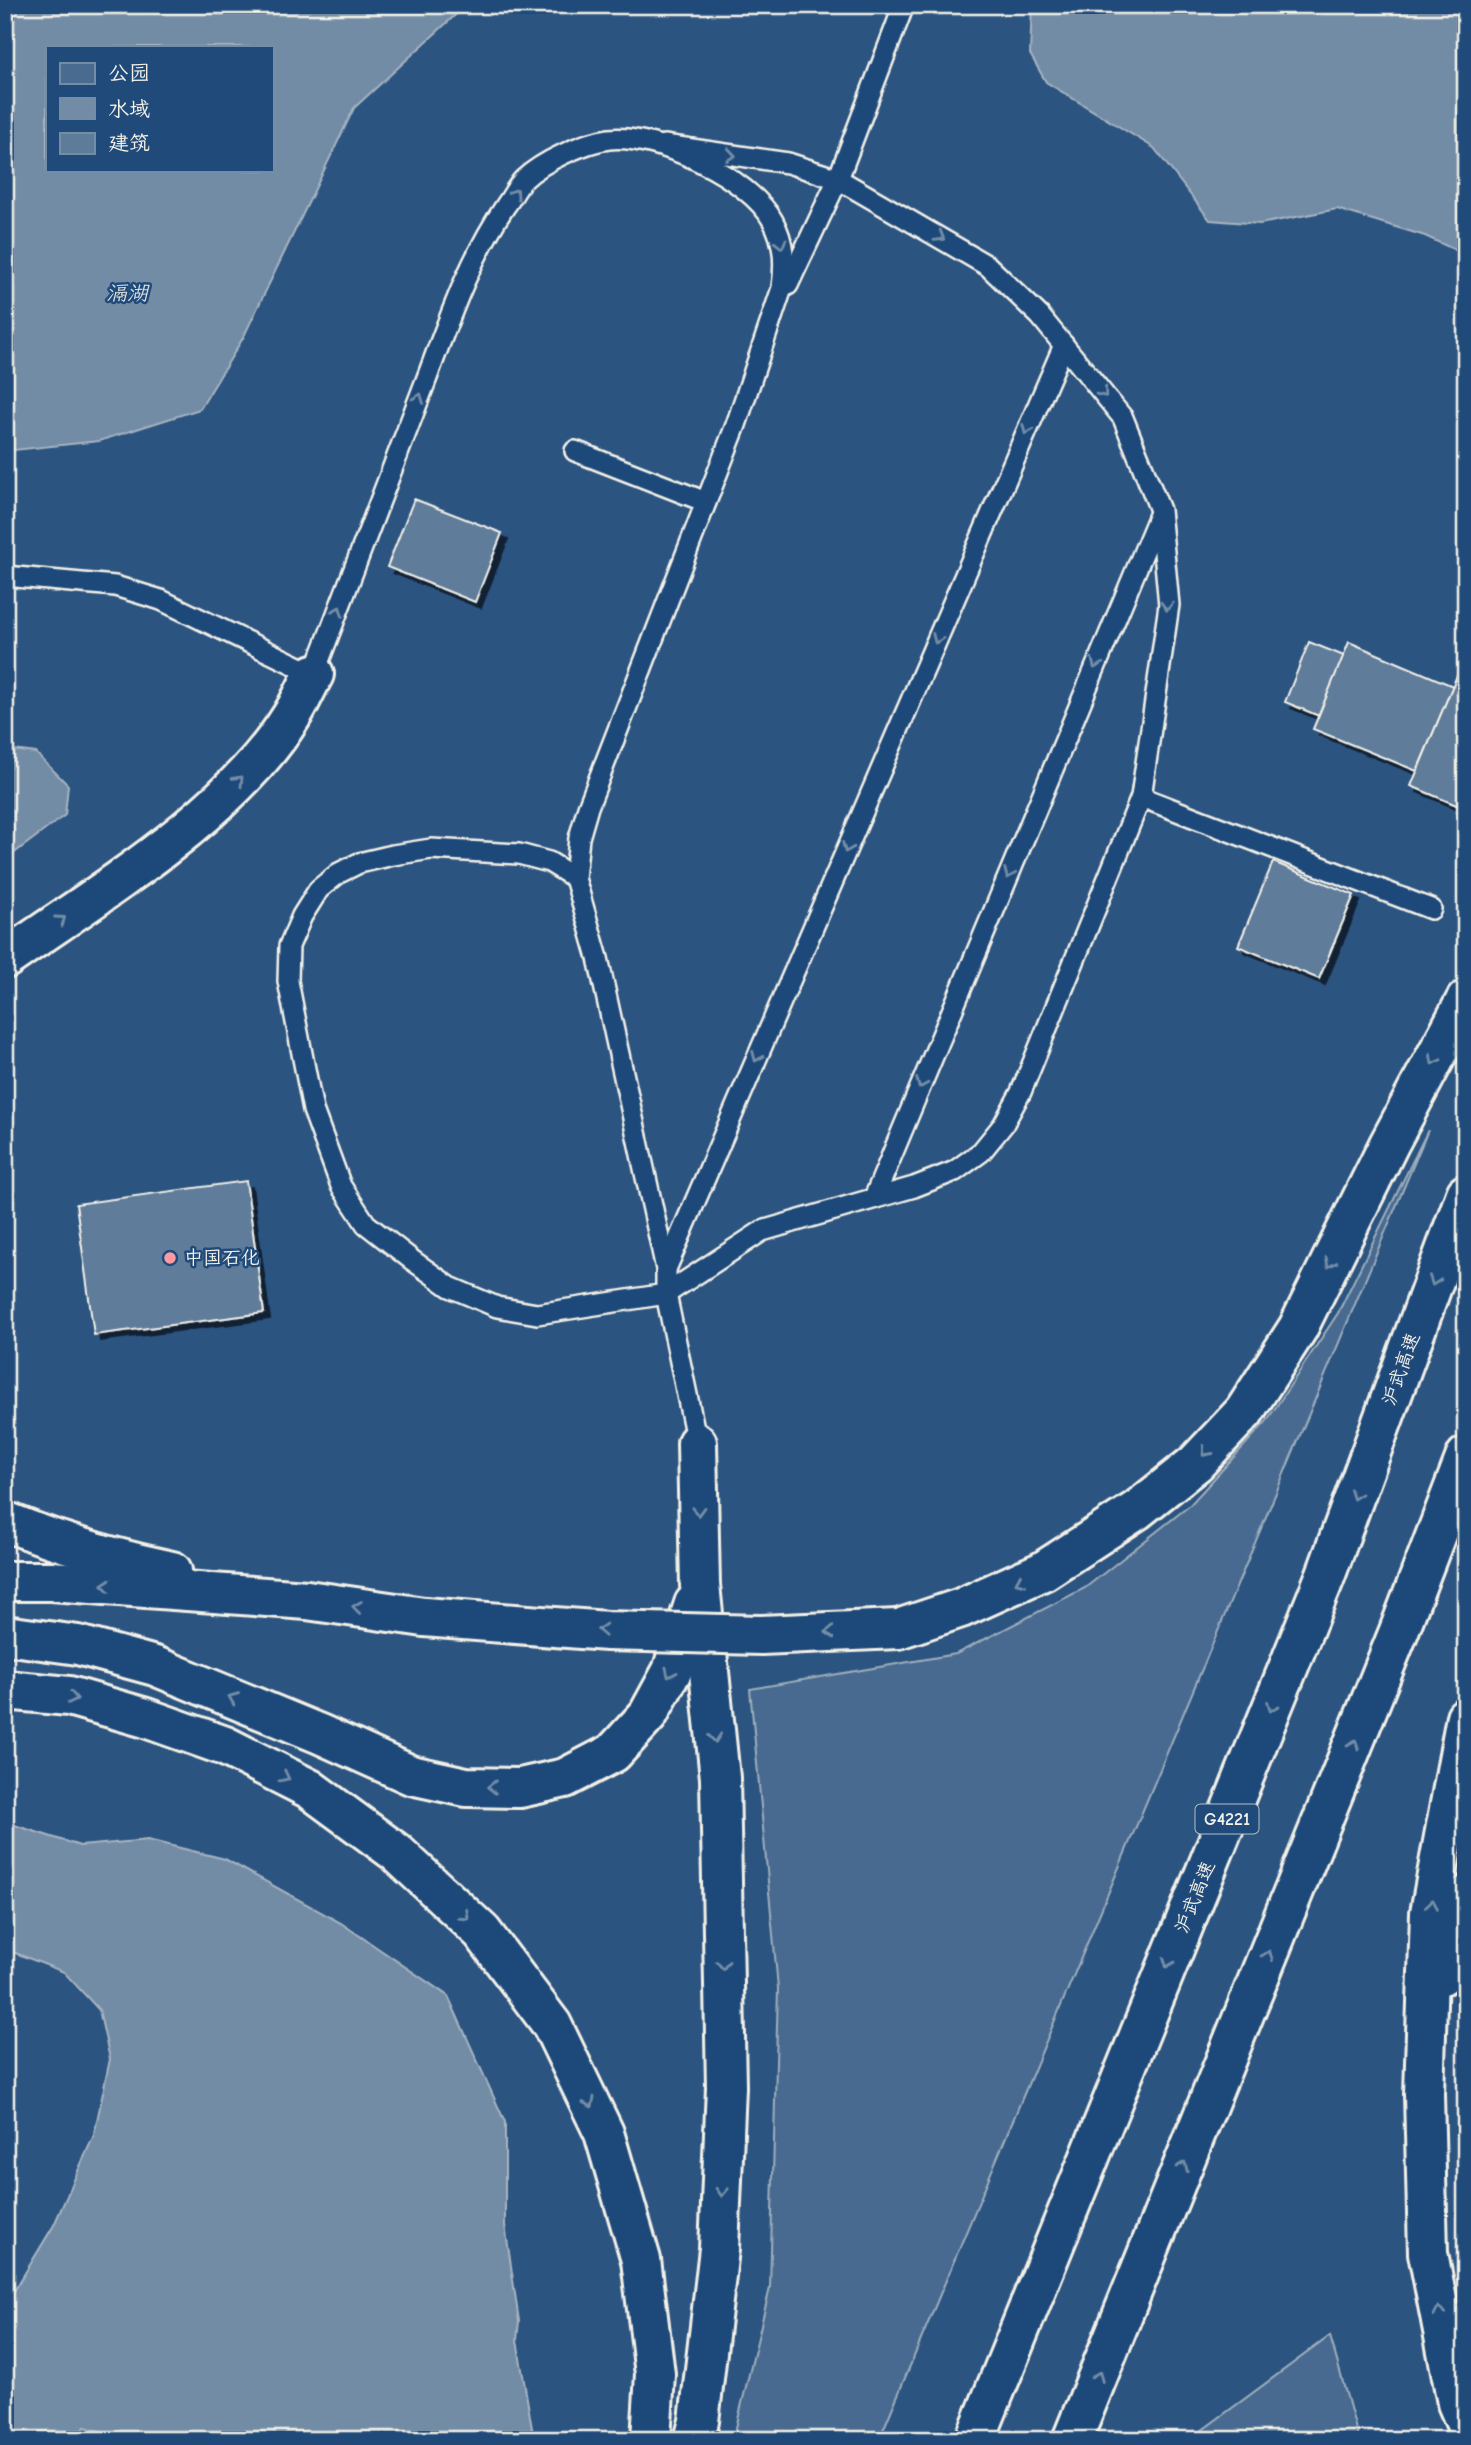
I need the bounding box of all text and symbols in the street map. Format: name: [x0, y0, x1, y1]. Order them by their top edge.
legend: [46, 46, 273, 172]
text: 公园: [108, 61, 150, 85]
text: 水域: [108, 97, 150, 121]
text: 建筑: [108, 131, 150, 155]
one-way arrow: [725, 147, 737, 162]
one-way arrow: [507, 187, 520, 200]
one-way arrow: [933, 229, 946, 242]
one-way arrow: [773, 237, 787, 249]
water label: 滆湖: [106, 281, 150, 305]
one-way arrow: [1095, 384, 1107, 397]
one-way arrow: [411, 393, 425, 405]
one-way arrow: [1022, 423, 1036, 435]
one-way arrow: [1160, 600, 1175, 611]
one-way arrow: [330, 605, 344, 617]
one-way arrow: [932, 632, 946, 644]
one-way arrow: [1091, 657, 1105, 669]
one-way arrow: [231, 775, 244, 788]
one-way arrow: [842, 841, 856, 853]
one-way arrow: [1003, 866, 1017, 879]
one-way arrow: [53, 916, 66, 928]
one-way arrow: [752, 1050, 766, 1062]
one-way arrow: [1428, 1053, 1442, 1065]
one-way arrow: [916, 1077, 930, 1089]
place label: 中国石化: [184, 1247, 260, 1269]
marker: 中国石化: [162, 1250, 178, 1266]
one-way arrow: [1325, 1256, 1339, 1268]
one-way arrow: [1428, 1275, 1442, 1287]
street label: 沪武高速: [1378, 1330, 1424, 1408]
one-way arrow: [1202, 1444, 1215, 1457]
one-way arrow: [1349, 1488, 1363, 1500]
one-way arrow: [690, 1506, 706, 1517]
one-way arrow: [1015, 1573, 1027, 1587]
one-way arrow: [100, 1578, 111, 1593]
one-way arrow: [351, 1600, 363, 1615]
one-way arrow: [596, 1623, 607, 1638]
one-way arrow: [824, 1625, 835, 1640]
one-way arrow: [664, 1666, 678, 1678]
one-way arrow: [67, 1690, 79, 1704]
one-way arrow: [227, 1692, 239, 1706]
one-way arrow: [1267, 1700, 1281, 1712]
one-way arrow: [708, 1732, 723, 1744]
one-way arrow: [1345, 1739, 1359, 1751]
one-way arrow: [278, 1769, 290, 1782]
one-way arrow: [486, 1779, 497, 1795]
road number: G4221: [1196, 1804, 1258, 1833]
street label: 沪武高速: [1171, 1858, 1219, 1936]
one-way arrow: [1424, 1898, 1439, 1910]
one-way arrow: [457, 1907, 470, 1920]
one-way arrow: [1260, 1949, 1274, 1961]
one-way arrow: [1163, 1956, 1177, 1968]
one-way arrow: [715, 1960, 731, 1971]
one-way arrow: [582, 2096, 596, 2108]
one-way arrow: [1175, 2160, 1189, 2173]
one-way arrow: [714, 2187, 729, 2198]
one-way arrow: [1432, 2305, 1447, 2317]
one-way arrow: [1089, 2371, 1103, 2383]

